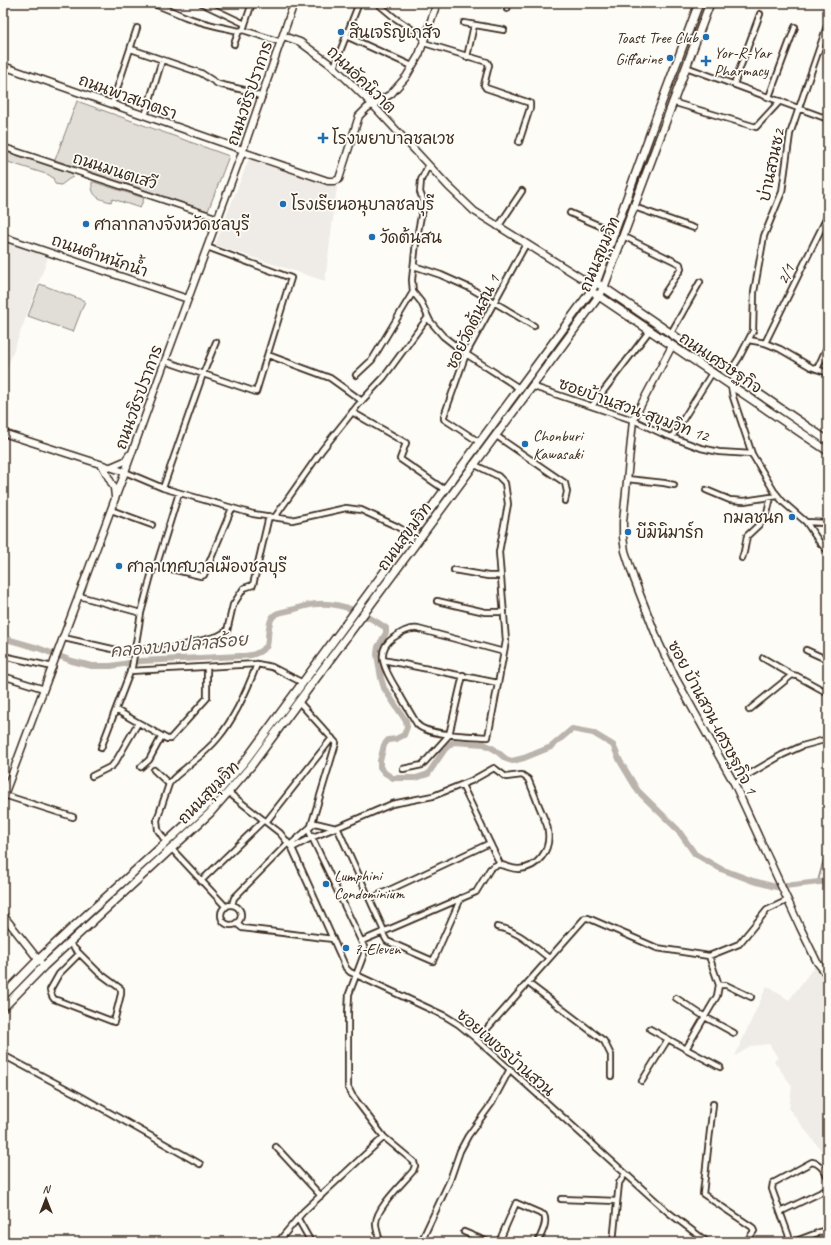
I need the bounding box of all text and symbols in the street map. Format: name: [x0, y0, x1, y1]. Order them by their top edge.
place label: สินเจริญเภสัจ: [349, 22, 441, 43]
marker: สินเจริญเภสัจ: [336, 27, 346, 37]
place label: Toast Tree Club: [616, 28, 699, 48]
marker: Toast Tree Club: [701, 32, 711, 42]
street label: ถนนวชิรปราการ: [222, 38, 277, 148]
street label: ถนนอัคนิวาต: [323, 41, 401, 118]
place label: Yor-R-Yar Pharmacy: [714, 43, 773, 81]
place label: Giffarine: [615, 49, 664, 69]
marker: Giffarine: [665, 53, 675, 63]
marker: Yor-R-Yar Pharmacy: [701, 56, 711, 66]
street label: ถนนพาสเภตรา: [76, 70, 180, 124]
street label: บ่านสวนซ2: [753, 125, 790, 203]
place label: โรงพยาบาลชลเวช: [332, 127, 455, 149]
marker: โรงพยาบาลชลเวช: [317, 132, 329, 144]
street label: ถนนมนตเสวี: [70, 147, 160, 194]
place label: โรงเรียนอนุบาลชลบุรี: [291, 193, 435, 217]
marker: โรงเรียนอนุบาลชลบุรี: [278, 199, 288, 209]
street label: ถนนสุขุมวิท: [574, 213, 627, 296]
place label: ศาลากลางจังหวัดชลบุรี: [94, 214, 250, 237]
marker: ศาลากลางจังหวัดชลบุรี: [81, 219, 91, 229]
street label: ถนนตำหนักน้ำ: [49, 224, 152, 282]
place label: วัดต้นสน: [380, 227, 442, 248]
marker: วัดต้นสน: [367, 232, 377, 242]
street label: 2/1: [773, 260, 800, 288]
street label: ซอยวัดต้นสน 1: [441, 271, 505, 373]
street label: ถนนเศรษฐกิจ: [675, 327, 766, 399]
street label: ถนนวชิรปราการ: [110, 342, 167, 452]
street label: ซอยบ้านสวน-สุขุมวิท 12: [555, 372, 714, 449]
place label: Chonburi Kawasaki: [533, 426, 585, 464]
marker: Chonburi Kawasaki: [520, 439, 530, 449]
street label: ถนนสุขุมวิท: [372, 498, 438, 576]
place label: กมลชนก: [723, 508, 784, 528]
marker: กมลชนก: [787, 512, 797, 522]
place label: บีมินิมาร์ก: [636, 521, 704, 543]
marker: บีมินิมาร์ก: [623, 527, 633, 537]
place label: ศาลาเทศบาลเมืองชลบุรี: [127, 555, 287, 579]
marker: ศาลาเทศบาลเมืองชลบุรี: [114, 561, 124, 571]
water label: คลองบางปลาสร้อย: [109, 628, 250, 662]
street label: ซอย บ้านสวน-เศรษฐกิจ 1: [662, 637, 762, 799]
street label: ถนนสุขุมวิท: [173, 756, 245, 830]
place label: Lumphini Condominium: [334, 866, 405, 904]
marker: Lumphini Condominium: [321, 879, 331, 889]
place label: 7-Eleven: [354, 939, 401, 959]
marker: 7-Eleven: [341, 943, 351, 953]
street label: ซอยเพชรบ้านสวน: [452, 1004, 559, 1101]
north arrow: [26, 1179, 66, 1219]
text: N: [43, 1182, 52, 1196]

